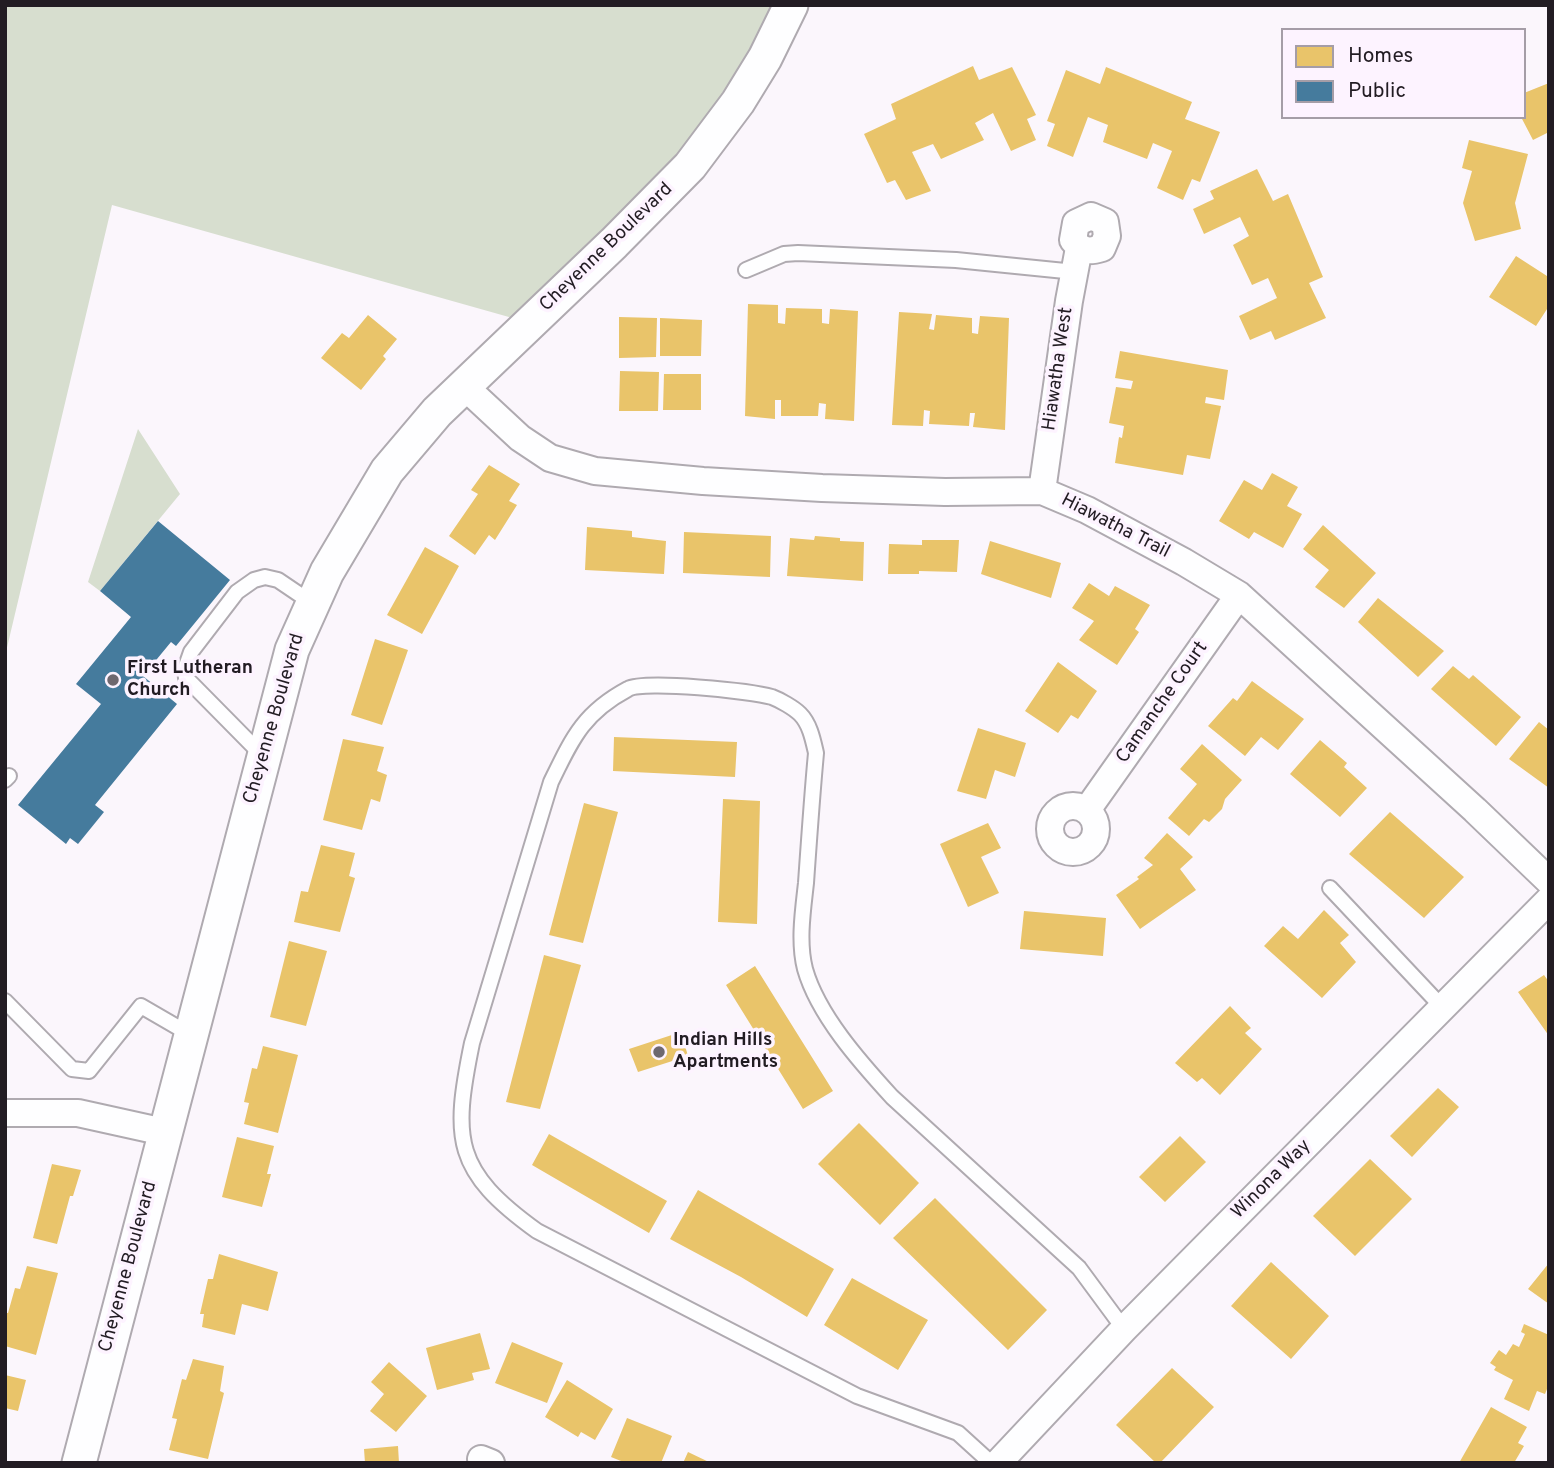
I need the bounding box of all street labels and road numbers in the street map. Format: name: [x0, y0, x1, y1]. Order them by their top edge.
street label: Cheyenne Boulevard: [536, 179, 678, 317]
street label: Hiawatha West: [1039, 306, 1079, 432]
street label: Hiawatha Trail: [1057, 490, 1173, 564]
street label: Cheyenne Boulevard: [240, 631, 310, 807]
street label: Camanche Court: [1112, 638, 1214, 768]
street label: Winona Way: [1228, 1136, 1316, 1224]
street label: Cheyenne Boulevard: [95, 1179, 163, 1355]

